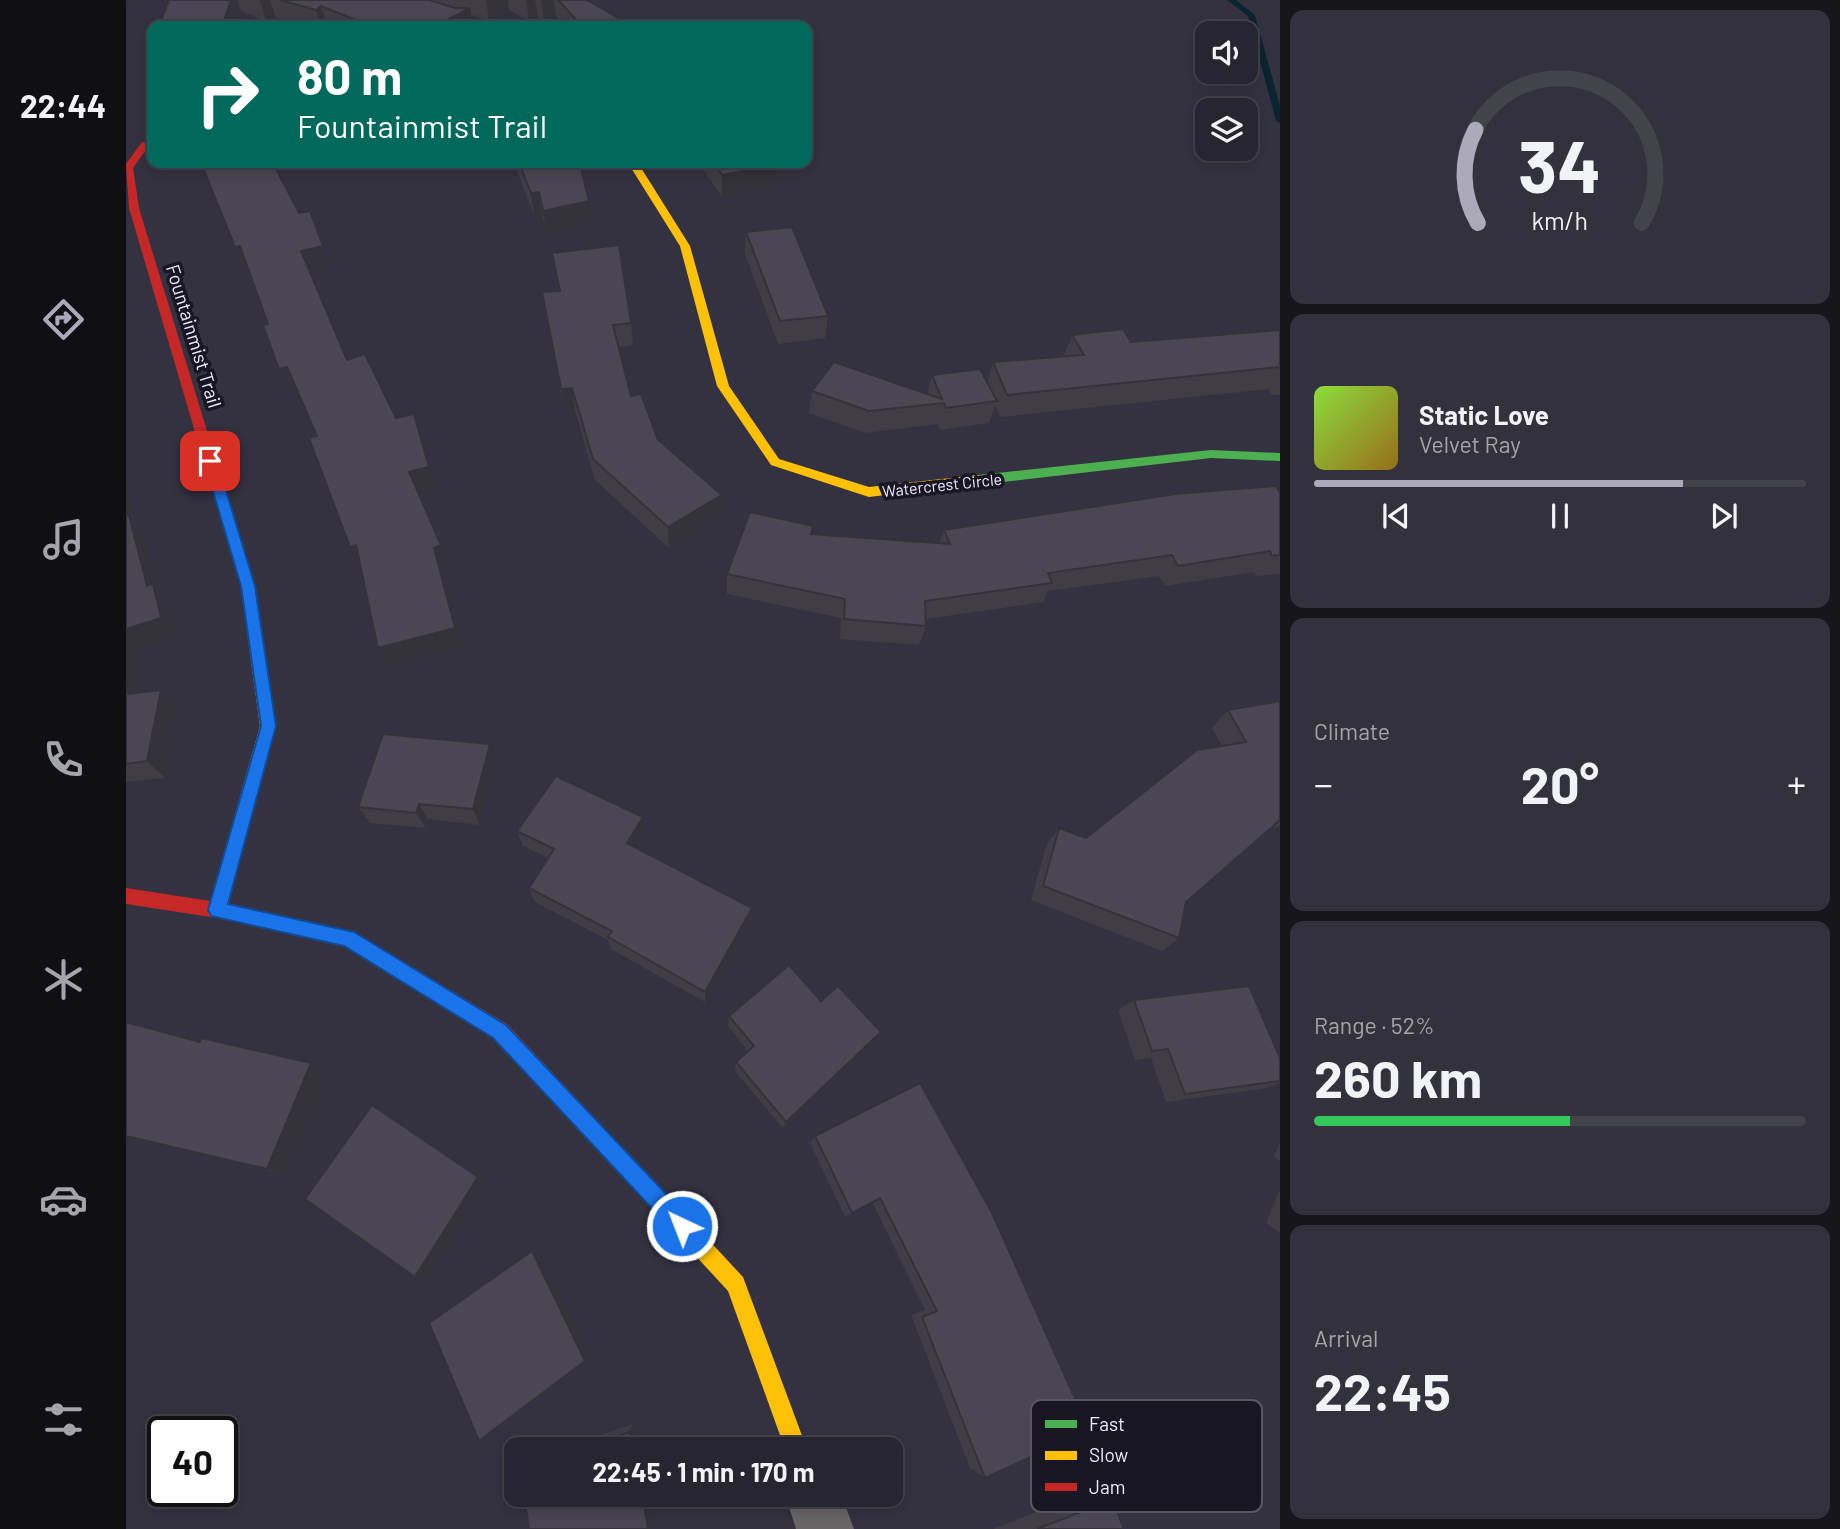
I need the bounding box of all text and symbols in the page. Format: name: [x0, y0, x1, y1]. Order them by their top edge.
map controls: [1195, 21, 1258, 161]
button: sound: [1195, 21, 1258, 84]
text: 80 m: [297, 46, 402, 105]
icon: right: [182, 49, 273, 140]
text: 22:44: [20, 86, 106, 124]
button: layers: [1195, 98, 1258, 161]
text: Fountainmist Trail: [297, 106, 547, 144]
text: 34: [1518, 120, 1602, 208]
text: km/h: [1532, 205, 1588, 235]
street label: Fountainmist Trail: [162, 261, 227, 410]
icon: directions: [39, 295, 88, 344]
text: Static Love: [1419, 399, 1549, 430]
text: Velvet Ray: [1419, 430, 1521, 458]
pin: [180, 431, 240, 491]
icon: arrive: [191, 442, 229, 480]
street label: Watercrest Circle: [881, 469, 1003, 500]
icon: previous: [1377, 497, 1415, 535]
icon: pause: [1541, 497, 1579, 535]
icon: next: [1705, 497, 1743, 535]
icon: music: [39, 515, 88, 564]
text: Climate: [1314, 717, 1390, 745]
icon: phone: [39, 735, 88, 784]
text: 20°: [1521, 752, 1599, 814]
text: −: [1314, 760, 1333, 806]
text: +: [1787, 760, 1806, 806]
icon: climate: [39, 955, 88, 1004]
text: Range · 52%: [1314, 1011, 1434, 1039]
text: 260 km: [1314, 1046, 1482, 1108]
icon: car: [39, 1175, 88, 1224]
position arrow: [645, 1189, 719, 1263]
text: Arrival: [1314, 1324, 1378, 1352]
text: 22:45: [1314, 1359, 1451, 1421]
icon: filters: [39, 1395, 88, 1444]
legend: [1031, 1400, 1262, 1512]
text: Fast: [1089, 1412, 1125, 1435]
speed limit sign: 40: [147, 1416, 238, 1507]
text: Slow: [1089, 1443, 1128, 1466]
text: 22:45 · 1 min · 170 m: [592, 1456, 815, 1487]
text: Jam: [1089, 1475, 1125, 1498]

